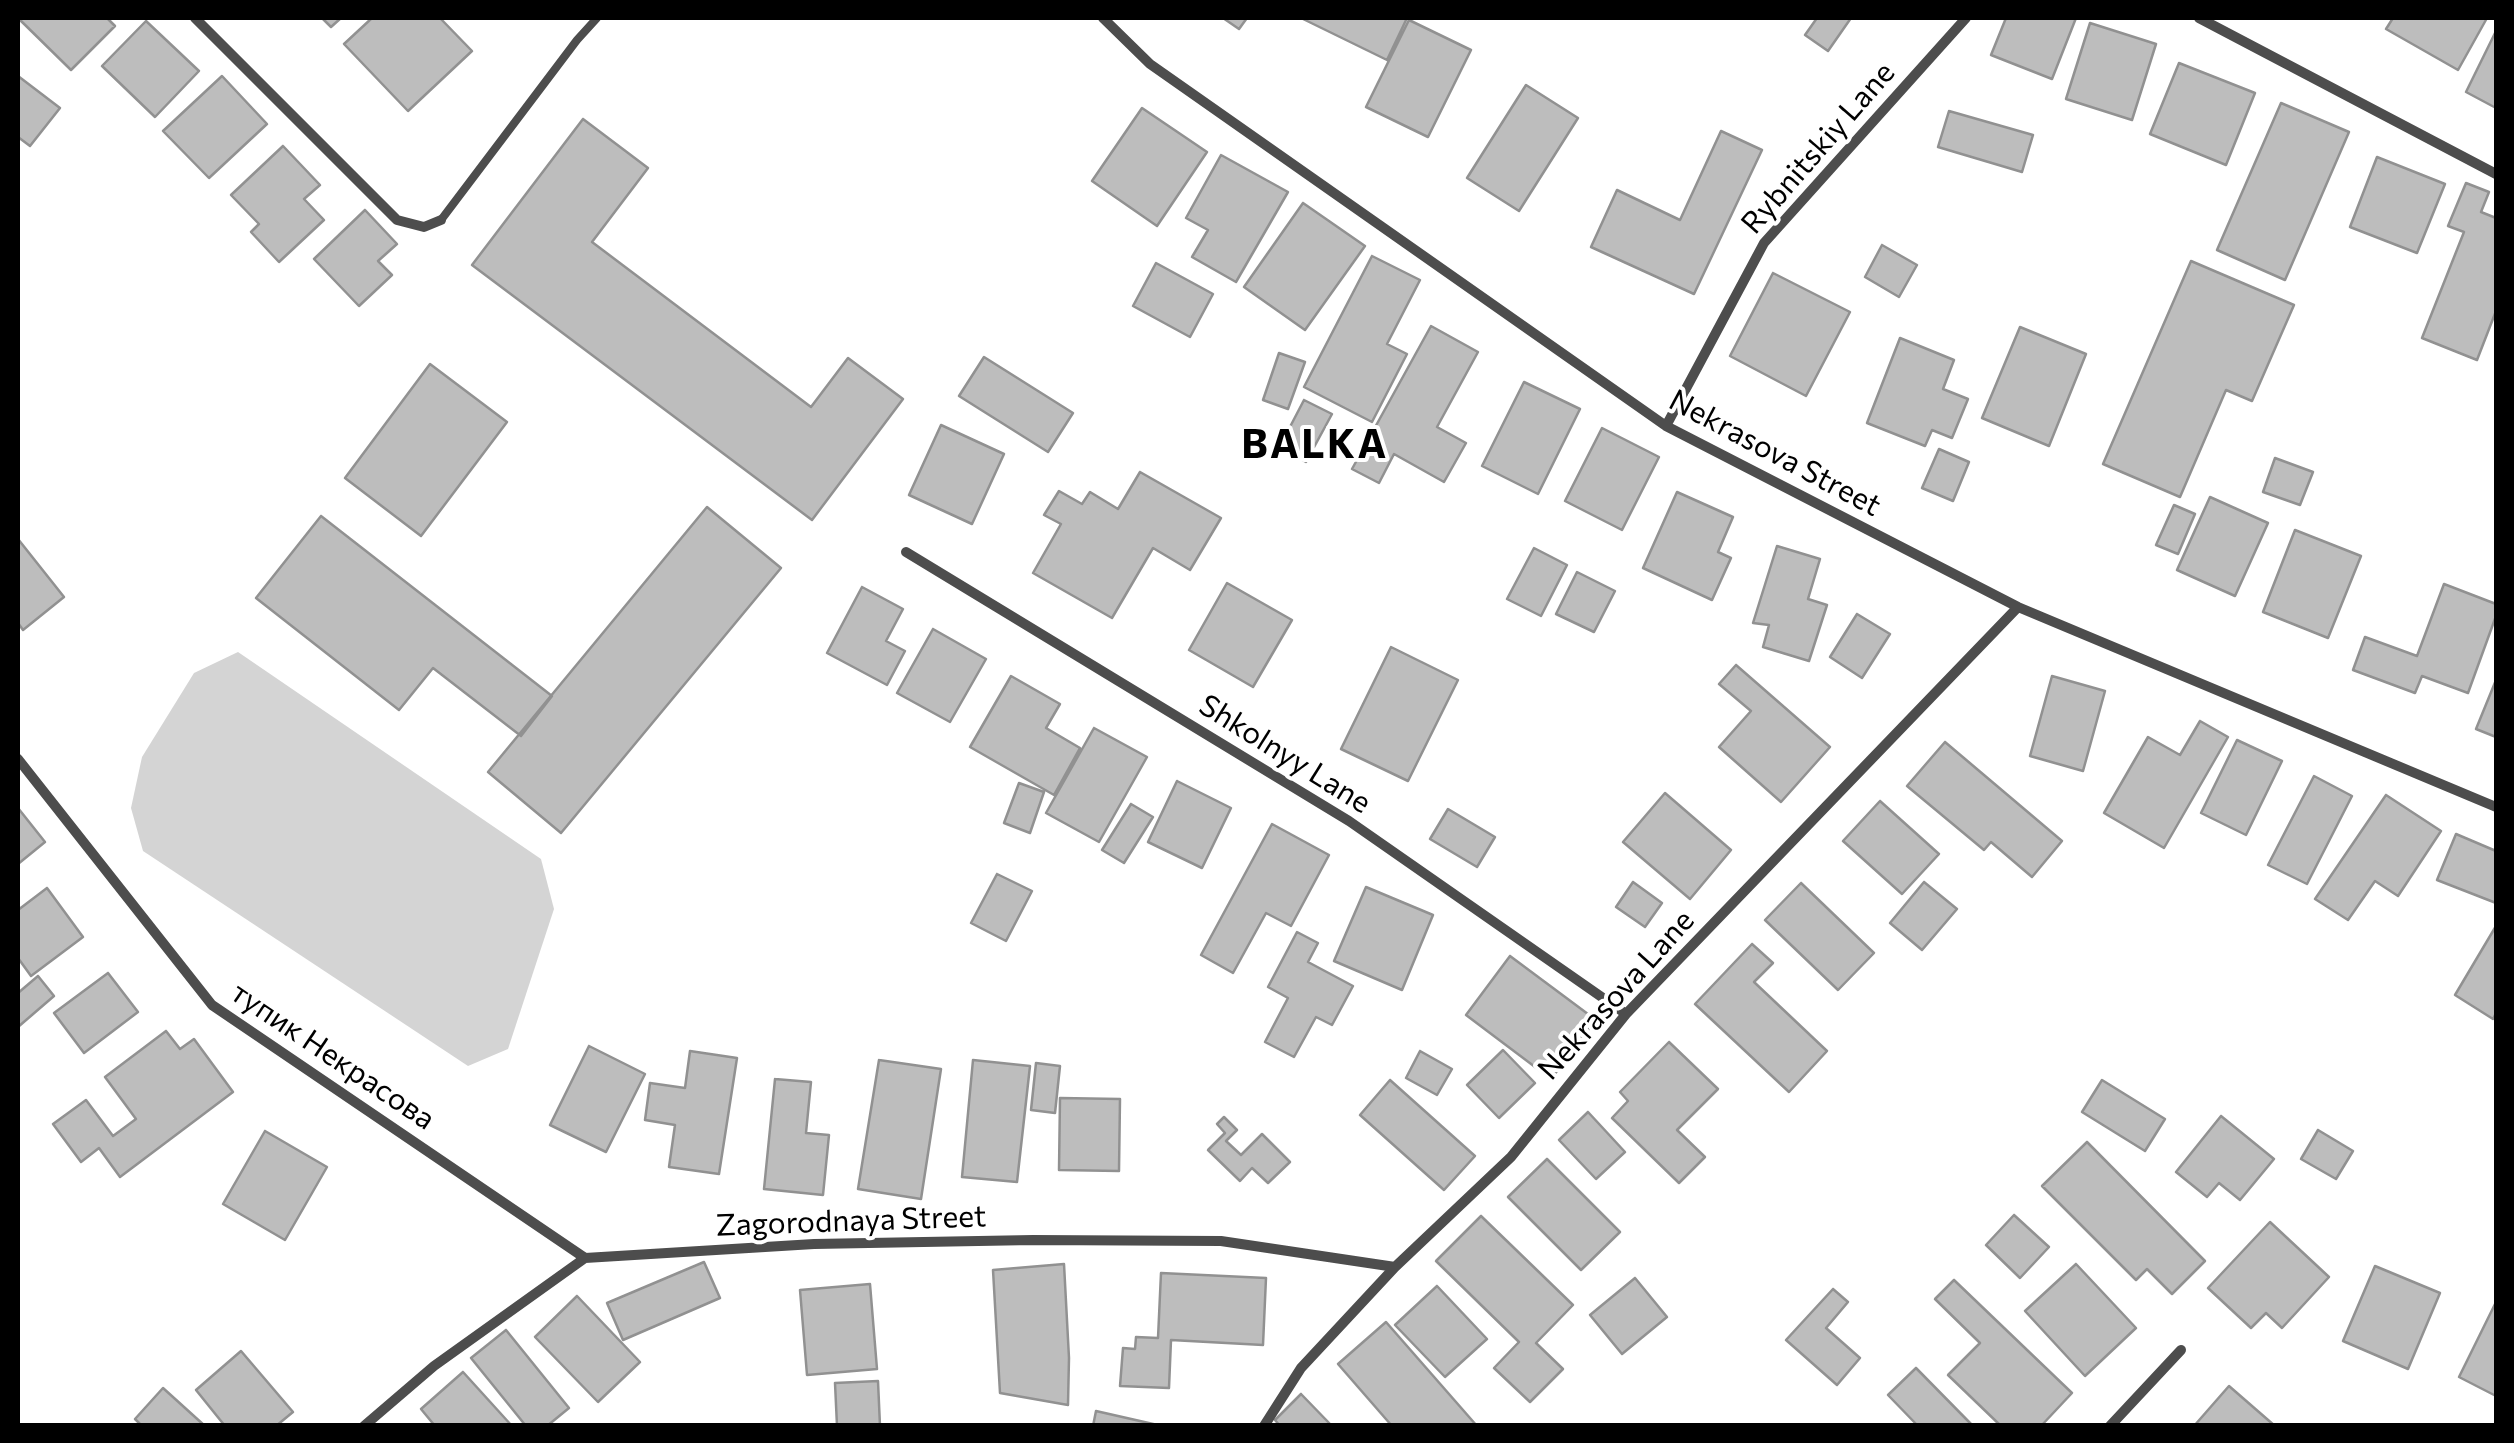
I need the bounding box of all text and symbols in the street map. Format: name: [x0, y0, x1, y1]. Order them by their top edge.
street label: Rybnitskiy Lane: [1734, 55, 1902, 241]
street label: Nekrasova Street: [1663, 382, 1887, 524]
district label: BALKA: [1241, 421, 1389, 469]
street label: Shkolnyy Lane: [1193, 687, 1377, 821]
street label: Nekrasova Lane: [1531, 903, 1701, 1087]
street label: тупик Некрасова: [225, 975, 441, 1137]
street label: Zagorodnaya Street: [715, 1198, 987, 1244]

